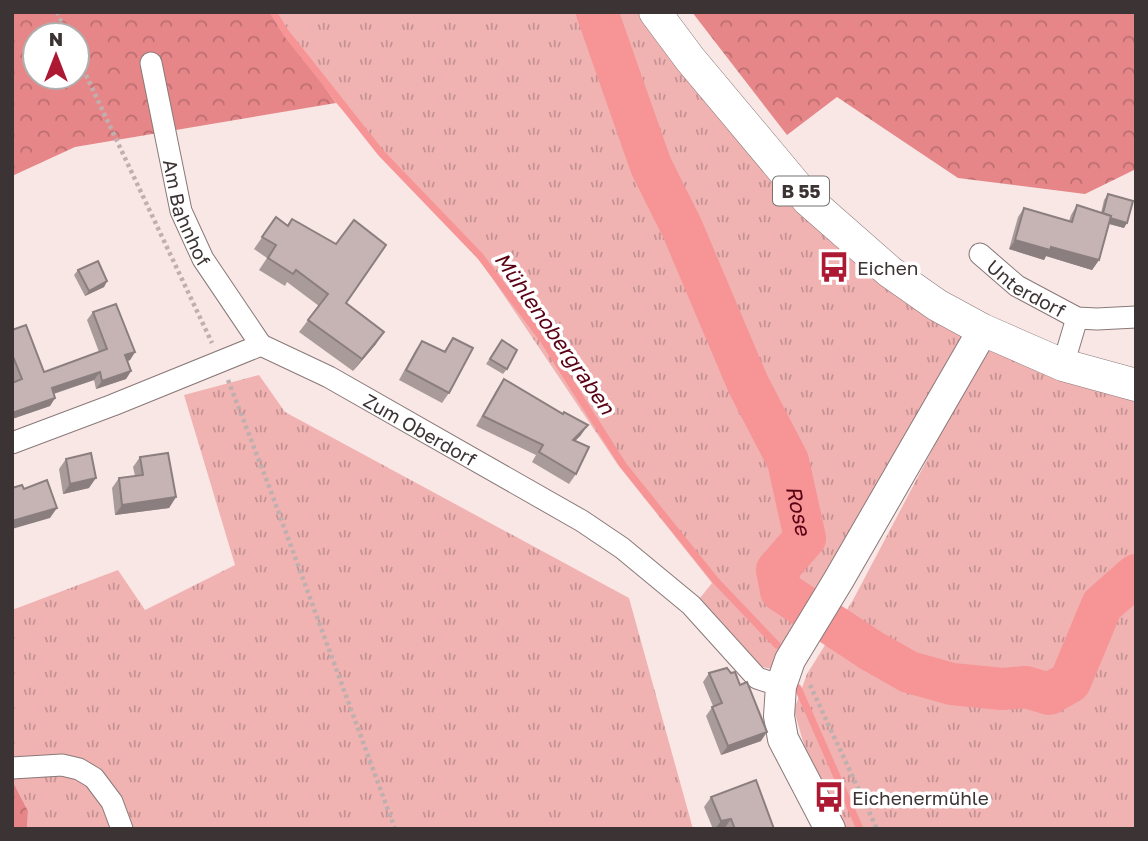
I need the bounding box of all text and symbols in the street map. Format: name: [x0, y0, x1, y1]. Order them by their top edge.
north arrow: [21, 21, 91, 91]
text: N: [49, 27, 63, 50]
street label: Am Bahnhof: [159, 157, 216, 270]
road number: B 55: [773, 176, 829, 206]
water label: Mühlenobergraben: [489, 247, 621, 420]
bus stop icon: Eichen: [817, 250, 851, 284]
street label: Unterdorf: [983, 254, 1070, 321]
place label: Eichen: [857, 256, 918, 279]
street label: Zum Oberdorf: [360, 388, 481, 470]
water label: Rose: [781, 483, 817, 539]
bus stop icon: Eichenermühle: [812, 780, 846, 814]
place label: Eichenermühle: [852, 786, 989, 809]

